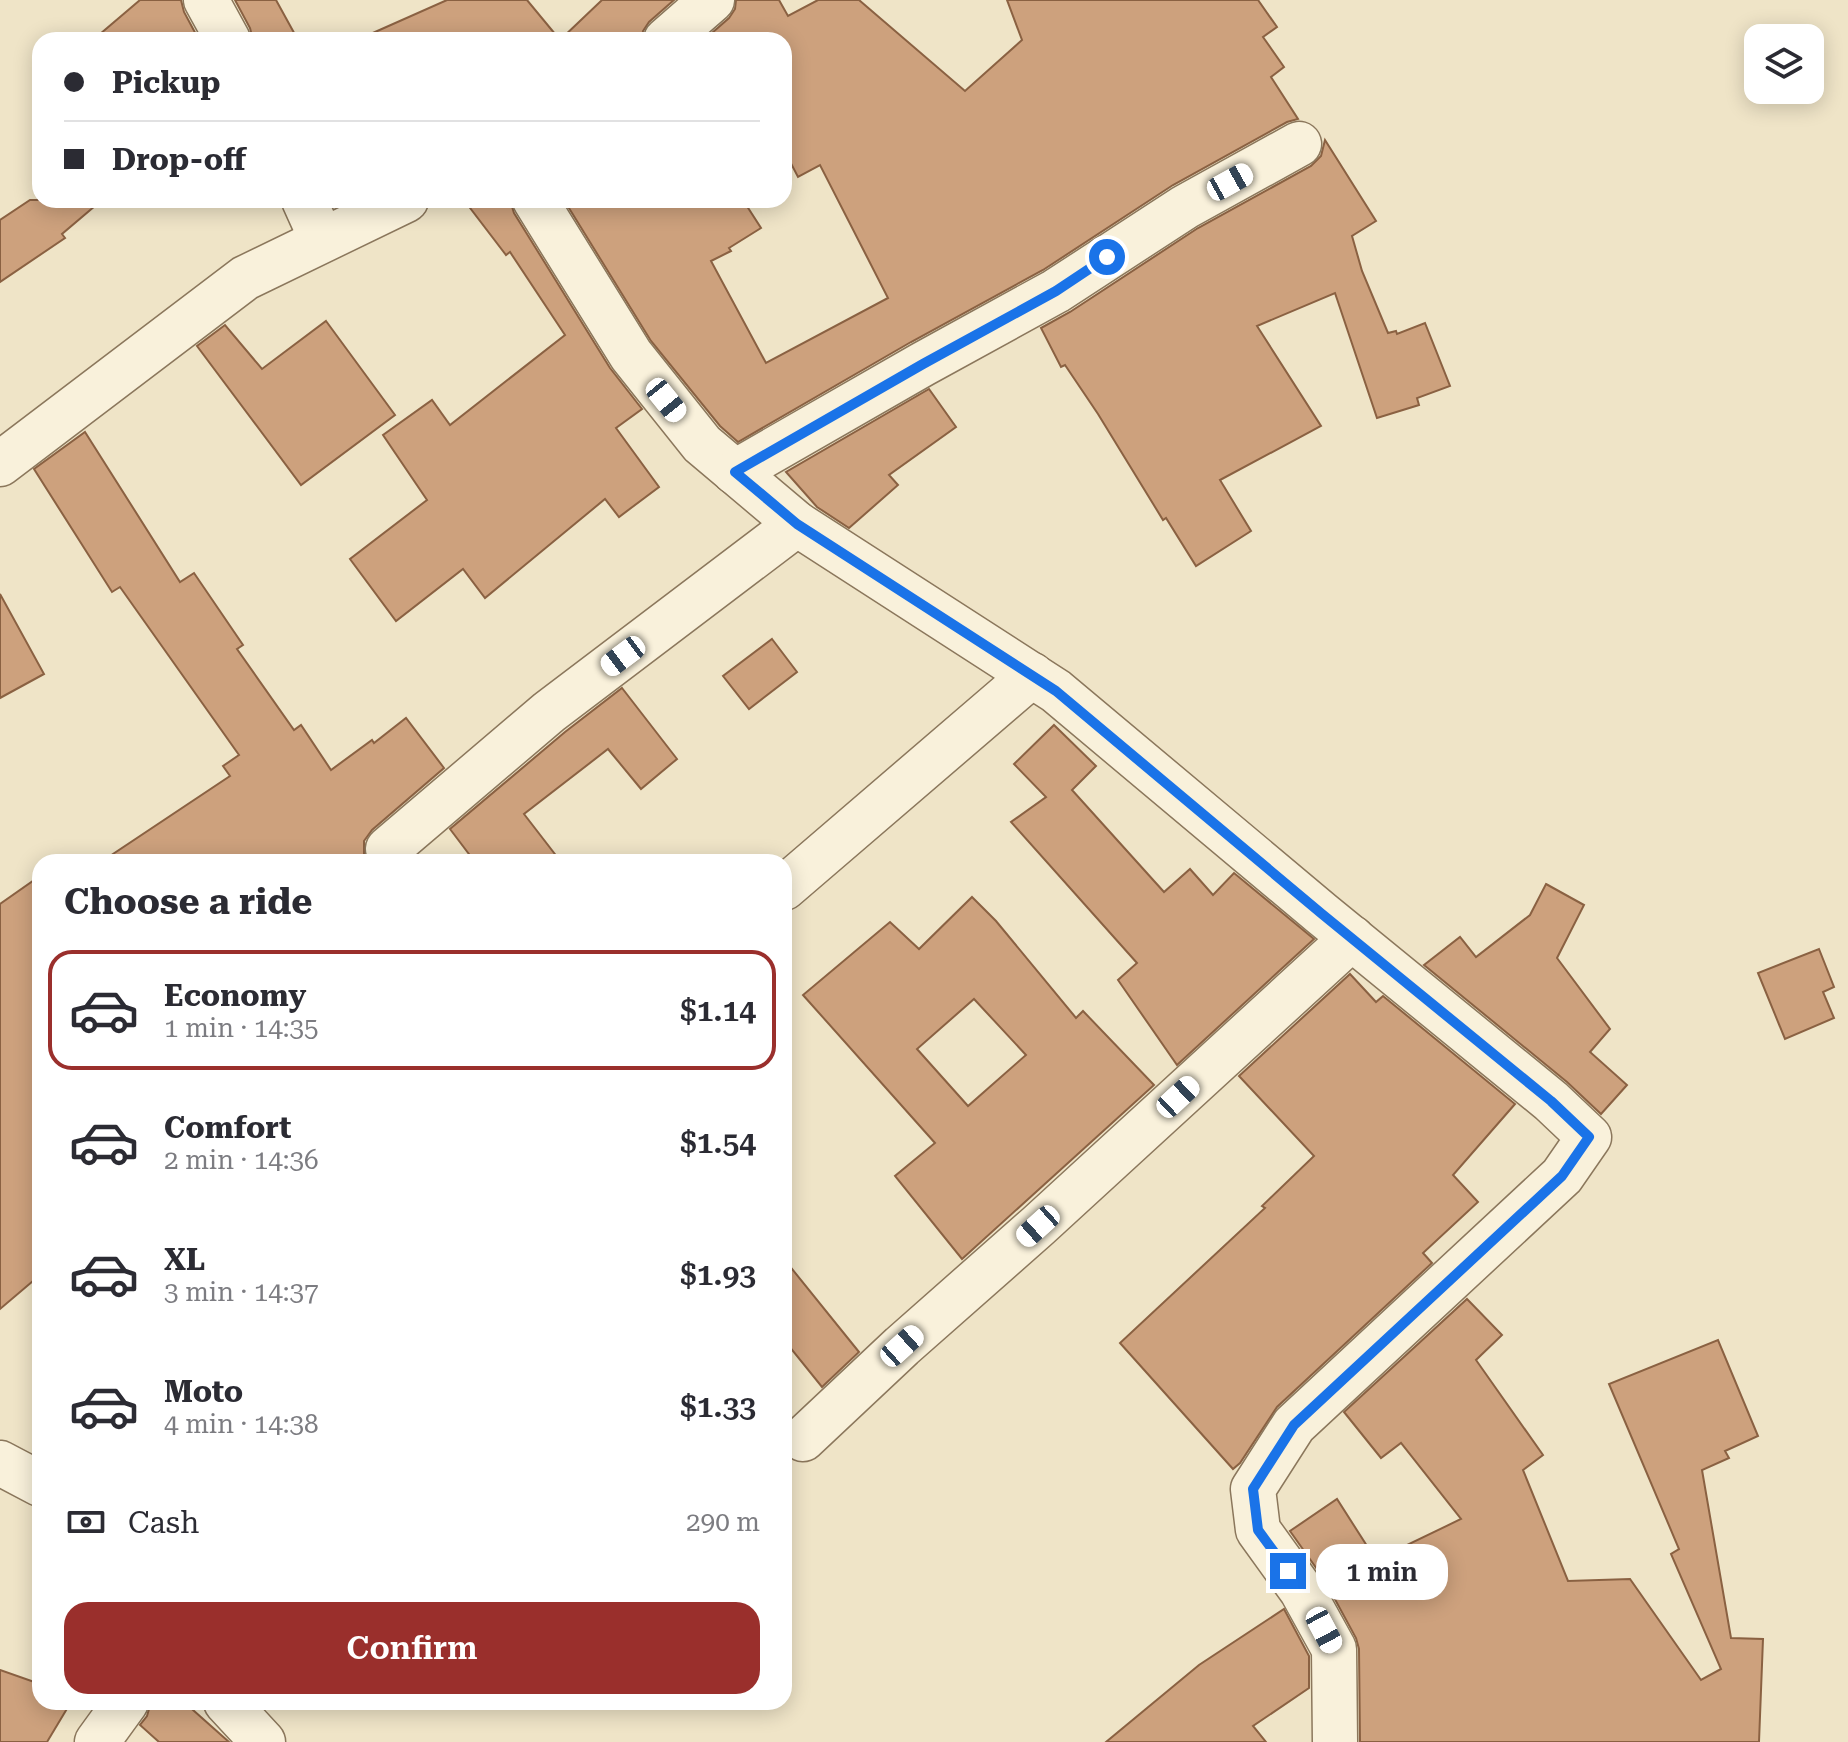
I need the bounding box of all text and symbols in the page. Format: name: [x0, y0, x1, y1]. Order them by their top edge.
map controls: [1744, 24, 1824, 104]
button: layers: [1744, 24, 1824, 104]
text: Pickup: [112, 65, 220, 100]
text: Drop-off: [112, 142, 246, 177]
car: [1203, 160, 1257, 204]
route start: [1089, 239, 1125, 275]
car: [642, 374, 690, 426]
car: [597, 632, 649, 680]
text: Choose a ride: [64, 881, 312, 923]
icon: car: [68, 974, 140, 1046]
text: Economy: [164, 978, 306, 1013]
text: $1.14: [680, 993, 756, 1028]
text: 1 min · 14:35: [164, 1013, 319, 1043]
car: [1152, 1072, 1204, 1122]
icon: car: [68, 1106, 140, 1178]
text: Comfort: [164, 1110, 291, 1145]
text: $1.54: [680, 1125, 756, 1160]
text: 2 min · 14:36: [164, 1145, 319, 1175]
car: [1012, 1201, 1064, 1251]
icon: car: [68, 1238, 140, 1310]
text: XL: [164, 1242, 205, 1277]
text: $1.93: [680, 1257, 756, 1292]
text: 3 min · 14:37: [164, 1277, 319, 1307]
car: [876, 1321, 928, 1371]
icon: car: [68, 1370, 140, 1442]
text: Moto: [164, 1374, 243, 1409]
text: $1.33: [680, 1389, 756, 1424]
text: 4 min · 14:38: [164, 1409, 319, 1439]
icon: cash: [64, 1500, 108, 1544]
text: Cash: [128, 1505, 199, 1540]
text: 290 m: [686, 1507, 760, 1537]
callout: 1 min: [1316, 1543, 1448, 1599]
route end: [1270, 1553, 1306, 1589]
text: 1 min: [1346, 1557, 1418, 1587]
button: Confirm: [64, 1602, 760, 1694]
car: [1302, 1603, 1346, 1657]

